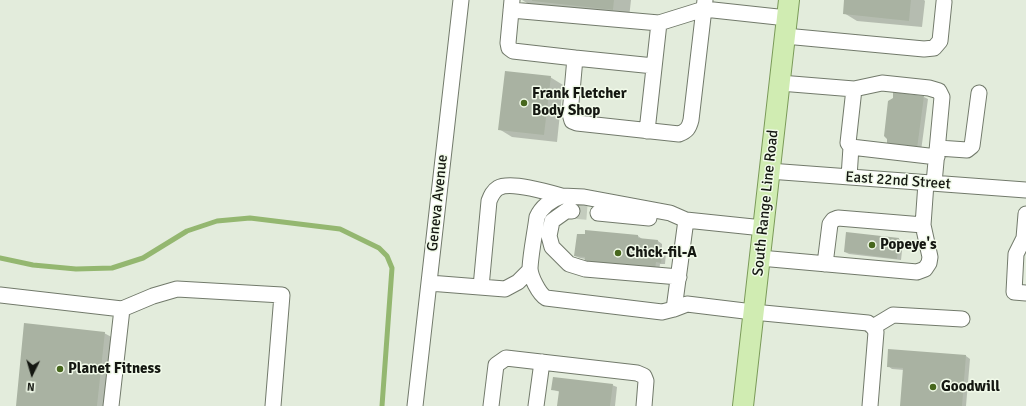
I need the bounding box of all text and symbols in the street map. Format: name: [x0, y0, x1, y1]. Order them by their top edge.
place label: Frank Fletcher Body Shop: [532, 85, 627, 120]
marker: Frank Fletcher Body Shop: [519, 98, 529, 108]
street label: South Range Line Road: [749, 129, 783, 277]
street label: Geneva Avenue: [424, 154, 452, 252]
street label: East 22nd Street: [845, 168, 951, 194]
place label: Popeye's: [880, 236, 937, 254]
marker: Popeye's: [867, 240, 877, 250]
place label: Chick-fil-A: [626, 244, 697, 262]
marker: Chick-fil-A: [613, 248, 623, 258]
north arrow: [12, 354, 52, 394]
place label: Planet Fitness: [68, 360, 161, 378]
marker: Planet Fitness: [55, 364, 65, 374]
place label: Goodwill: [941, 378, 1000, 396]
text: N: [27, 380, 35, 393]
marker: Goodwill: [928, 382, 938, 392]

